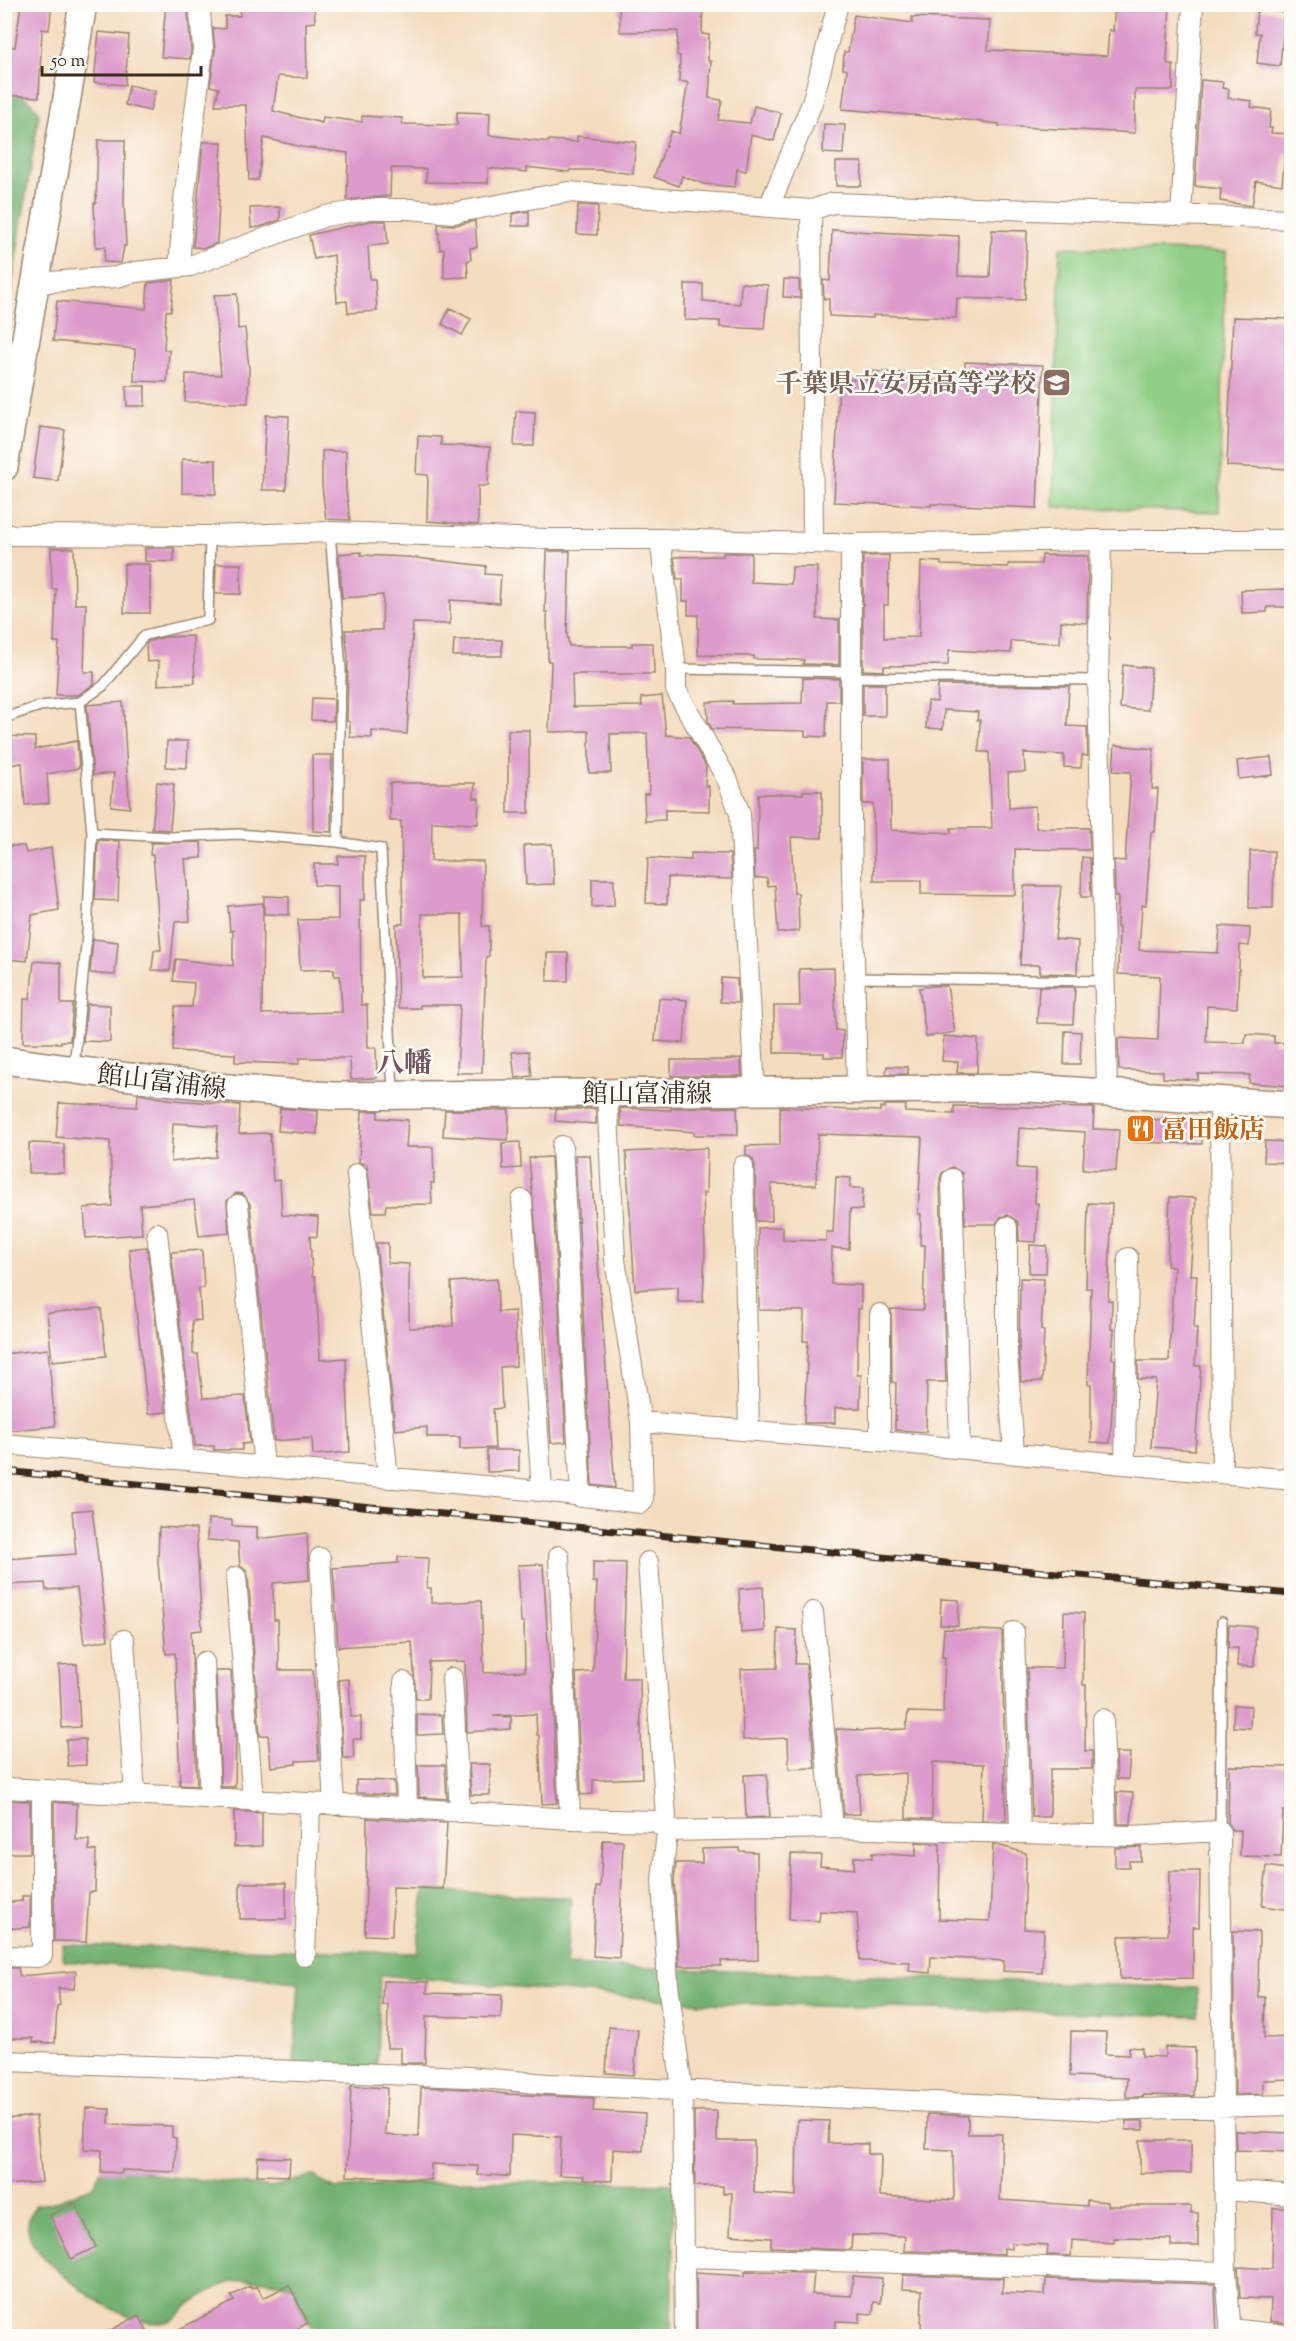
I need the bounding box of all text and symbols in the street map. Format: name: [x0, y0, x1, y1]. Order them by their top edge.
scale bar: [42, 39, 201, 77]
text: 50 m: [50, 49, 86, 75]
place label: 千葉県立安房高等学校: [776, 367, 1036, 404]
school or university icon: 千葉県立安房高等学校: [1041, 367, 1073, 399]
district label: 八幡: [376, 1045, 432, 1085]
street label: 館山富浦線: [95, 1057, 228, 1110]
street label: 館山富浦線: [582, 1077, 712, 1114]
restaurant icon: 冨田飯店: [1124, 1113, 1156, 1145]
place label: 冨田飯店: [1161, 1113, 1265, 1150]

